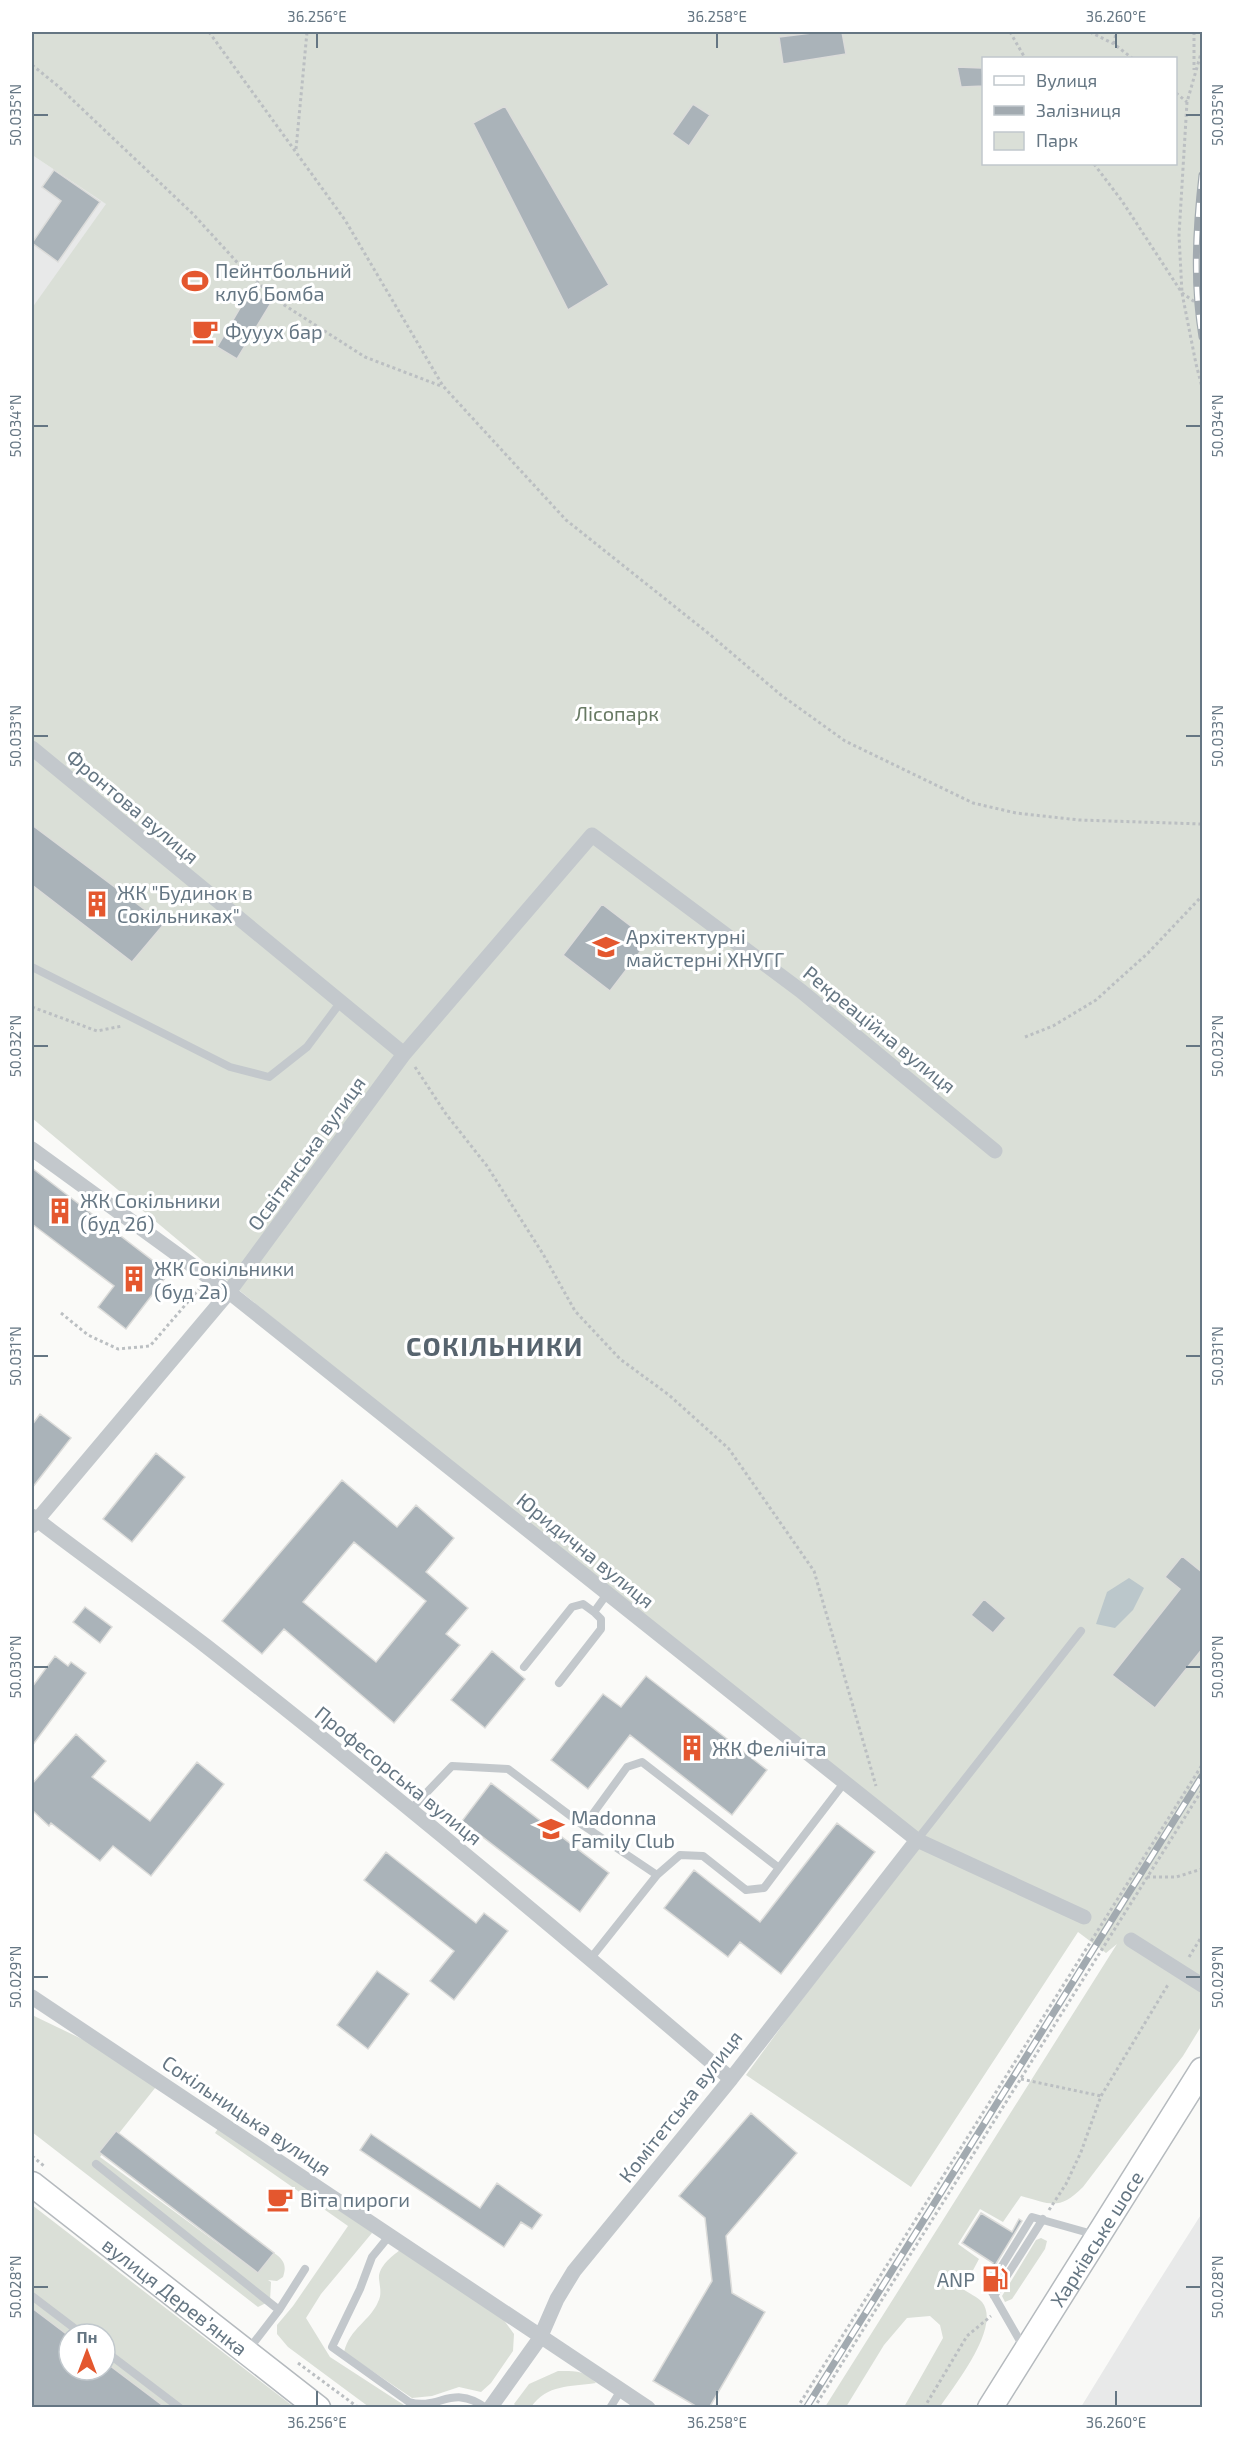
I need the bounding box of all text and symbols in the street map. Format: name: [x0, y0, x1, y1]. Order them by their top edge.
text: 36.256°E: [287, 7, 347, 25]
text: 36.258°E: [687, 7, 747, 25]
text: 36.260°E: [1086, 7, 1146, 25]
legend: [982, 57, 1177, 165]
text: Вулиця: [1036, 69, 1097, 91]
text: 50.035°N: [6, 84, 24, 146]
text: 50.035°N: [1208, 84, 1226, 146]
text: Залізниця: [1036, 99, 1121, 121]
text: Парк: [1036, 129, 1078, 151]
place label: Пейнтбольний клуб Бомба: [215, 258, 352, 306]
sports icon: Пейнтбольний клуб Бомба: [180, 266, 210, 296]
cafe icon: Фууух бар: [190, 316, 220, 346]
place label: Фууух бар: [225, 319, 323, 344]
text: 50.034°N: [6, 394, 24, 458]
text: 50.034°N: [1208, 394, 1226, 458]
park label: Лісопарк: [575, 701, 659, 725]
text: 50.033°N: [6, 705, 24, 767]
text: 50.033°N: [1208, 705, 1226, 767]
street label: Фронтова вулиця: [61, 744, 204, 869]
place label: ЖК "Будинок в Сокільниках": [117, 880, 253, 927]
building icon: ЖК "Будинок в Сокільниках": [82, 889, 112, 919]
place label: Архітектурні майстерні ХНУГГ: [626, 924, 784, 971]
school or university icon: Архітектурні майстерні ХНУГГ: [591, 932, 621, 962]
street label: Рекреаційна вулиця: [798, 960, 961, 1099]
text: 50.032°N: [6, 1015, 24, 1077]
text: 50.032°N: [1208, 1015, 1226, 1077]
street label: Освітянська вулиця: [242, 1071, 371, 1235]
place label: ЖК Сокільники (буд 2б): [80, 1188, 220, 1236]
building icon: ЖК Сокільники (буд 2б): [45, 1196, 75, 1226]
place label: ЖК Сокільники (буд 2а): [154, 1256, 294, 1304]
building icon: ЖК Сокільники (буд 2а): [119, 1264, 149, 1294]
text: 50.031°N: [6, 1326, 24, 1386]
text: 50.031°N: [1208, 1326, 1226, 1386]
district label: СОКІЛЬНИКИ: [406, 1330, 584, 1361]
street label: Юридична вулиця: [512, 1487, 660, 1614]
text: 50.030°N: [6, 1636, 24, 1698]
text: 50.030°N: [1208, 1636, 1226, 1698]
street label: Професорська вулиця: [310, 1700, 487, 1850]
building icon: ЖК Фелічіта: [677, 1733, 707, 1763]
place label: ЖК Фелічіта: [712, 1736, 827, 1760]
place label: Madonna Family Club: [571, 1805, 675, 1852]
school or university icon: Madonna Family Club: [536, 1814, 566, 1844]
text: 50.029°N: [6, 1946, 24, 2008]
text: 50.029°N: [1208, 1946, 1226, 2008]
street label: Комітетська вулиця: [613, 2025, 747, 2187]
street label: Сокільницька вулиця: [157, 2050, 336, 2181]
street label: Харківське шосе: [1045, 2166, 1148, 2311]
cafe icon: Віта пироги: [265, 2184, 295, 2214]
place label: Віта пироги: [300, 2187, 410, 2211]
street label: вулиця Дерев’янка: [98, 2232, 252, 2360]
text: 50.028°N: [6, 2255, 24, 2319]
text: 50.028°N: [1208, 2255, 1226, 2319]
fuel station icon: ANP: [980, 2264, 1010, 2294]
place label: ANP: [937, 2267, 975, 2291]
north arrow: [57, 2322, 117, 2382]
text: Пн: [77, 2327, 97, 2346]
text: 36.256°E: [287, 2413, 347, 2431]
text: 36.258°E: [687, 2413, 747, 2431]
text: 36.260°E: [1086, 2413, 1146, 2431]

